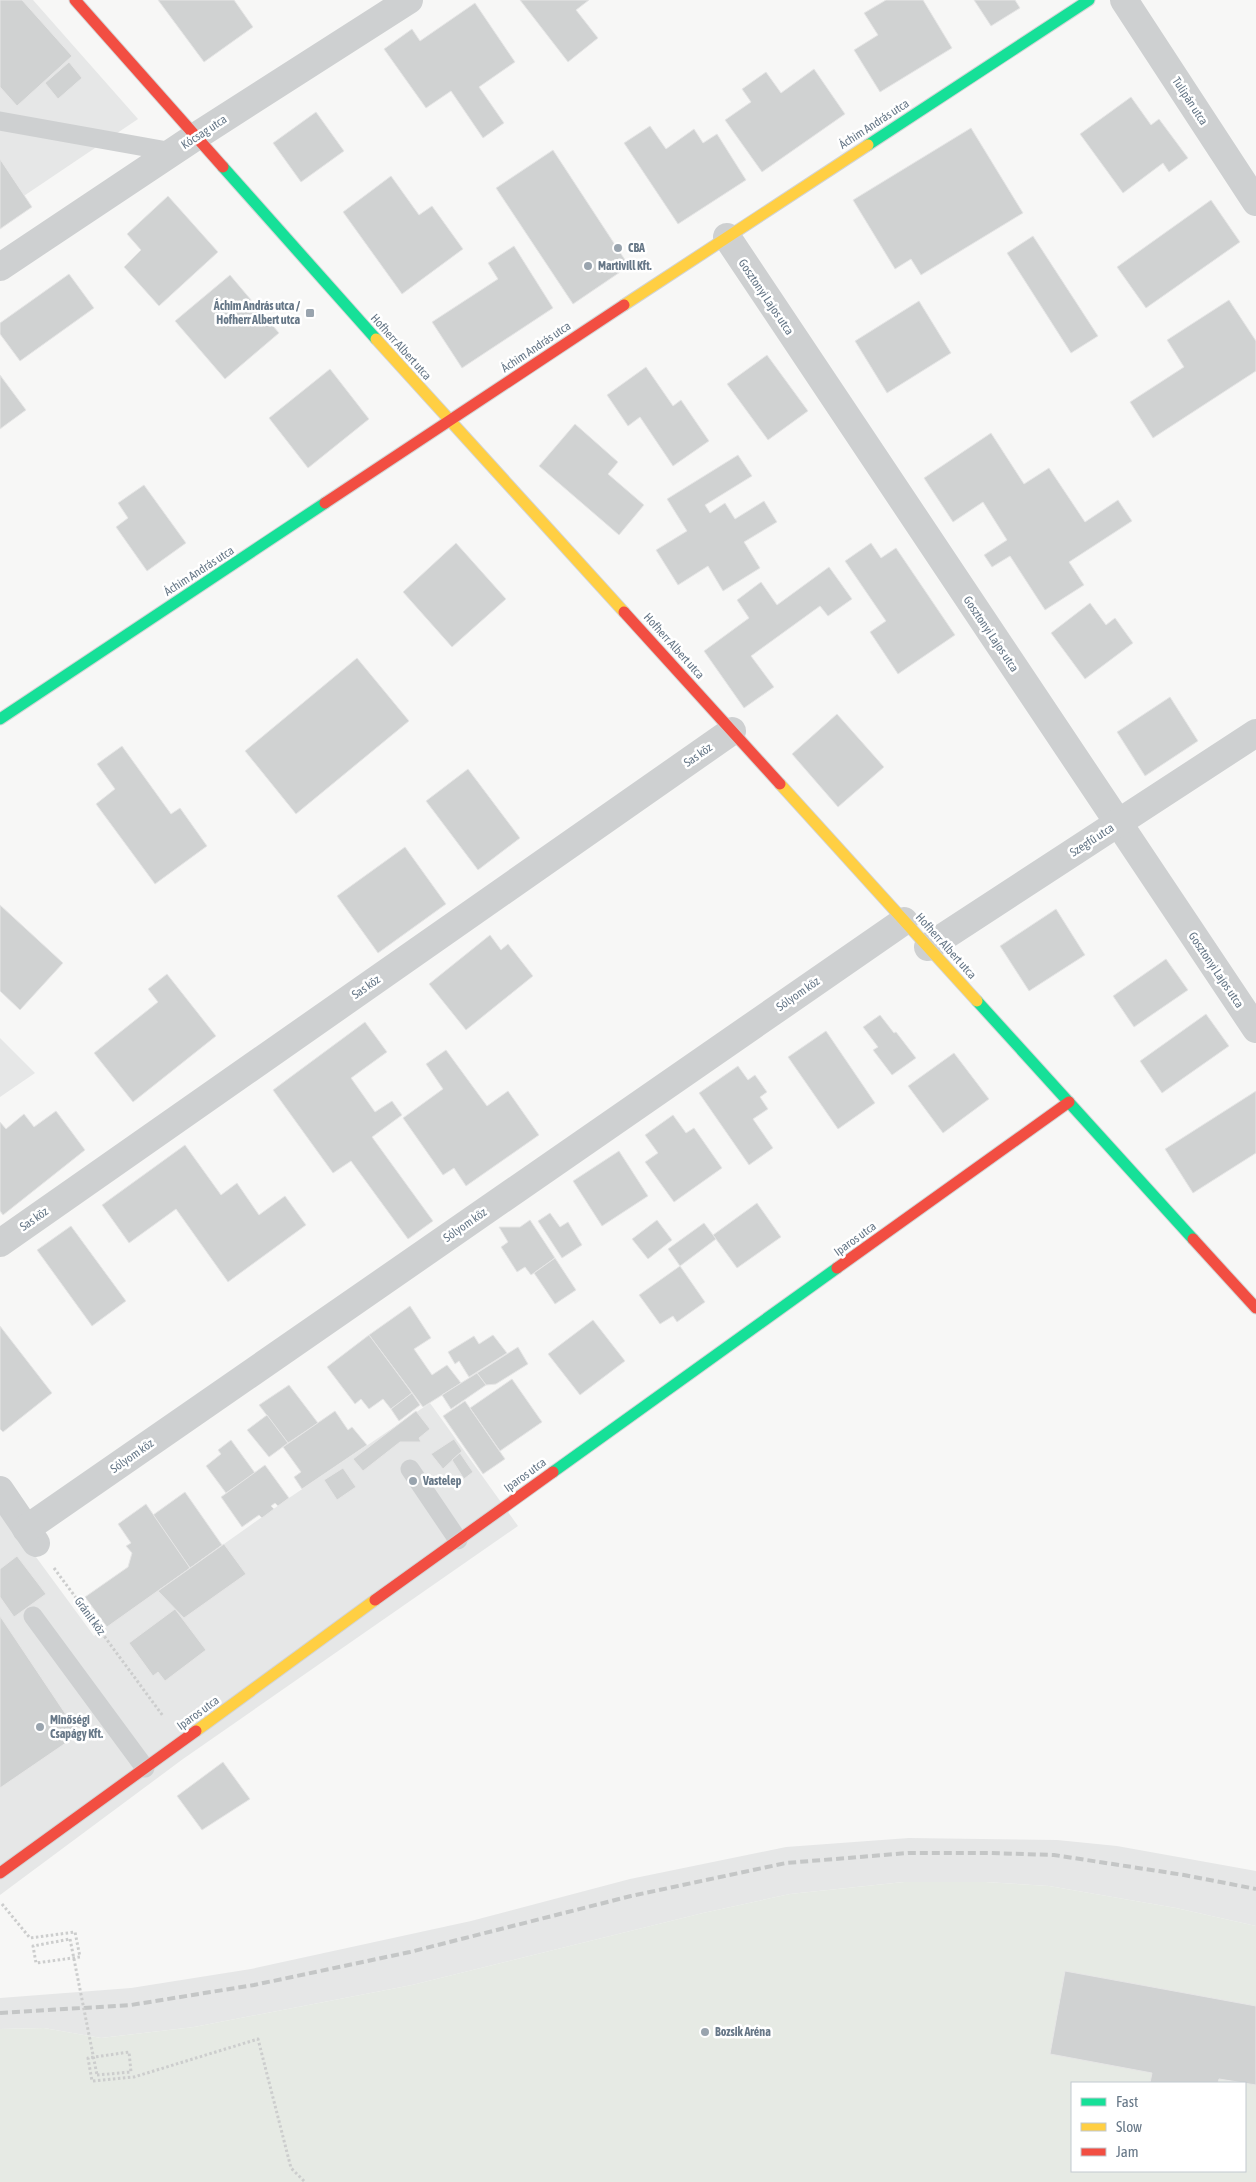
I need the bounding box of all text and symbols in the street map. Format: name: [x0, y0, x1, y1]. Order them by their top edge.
street label: Tulipán utca: [1169, 74, 1211, 128]
street label: Áchim András utca: [836, 96, 912, 152]
street label: Kócsag utca: [179, 112, 229, 152]
place label: CBA: [628, 241, 645, 255]
marker: CBA: [612, 242, 624, 254]
street label: Gosztonyi Lajos utca: [735, 256, 797, 338]
place label: Martivill Kft.: [598, 259, 652, 273]
marker: Martivill Kft.: [582, 260, 594, 272]
place label: Áchim András utca / Hofherr Albert utca: [213, 298, 301, 327]
marker: Áchim András utca / Hofherr Albert utca: [304, 307, 316, 319]
street label: Hofherr Albert utca: [368, 311, 434, 383]
street label: Áchim András utca: [499, 319, 573, 375]
street label: Áchim András utca: [161, 543, 237, 599]
street label: Gosztonyi Lajos utca: [960, 593, 1022, 675]
street label: Hofherr Albert utca: [641, 610, 707, 682]
street label: Sas köz: [681, 740, 715, 770]
street label: Szegfű utca: [1067, 821, 1117, 859]
street label: Hofherr Albert utca: [913, 910, 979, 982]
street label: Gosztonyi Lajos utca: [1185, 929, 1247, 1011]
street label: Sas köz: [349, 972, 383, 1002]
street label: Sólyom köz: [774, 974, 823, 1014]
street label: Sas köz: [17, 1204, 51, 1234]
street label: Sólyom köz: [441, 1205, 490, 1245]
street label: Iparos utca: [831, 1219, 879, 1259]
street label: Sólyom köz: [108, 1436, 157, 1476]
street label: Iparos utca: [501, 1455, 549, 1495]
place label: Vastelep: [422, 1474, 462, 1488]
marker: Vastelep: [407, 1475, 419, 1487]
street label: Gránit köz: [71, 1594, 109, 1638]
street label: Iparos utca: [174, 1693, 222, 1733]
place label: Minőségi Csapágy Kft.: [50, 1713, 103, 1741]
marker: Minőségi Csapágy Kft.: [34, 1721, 46, 1733]
place label: Bozsik Aréna: [715, 2025, 771, 2039]
marker: Bozsik Aréna: [699, 2026, 711, 2038]
legend: [1071, 2082, 1246, 2172]
text: Fast: [1116, 2093, 1138, 2110]
text: Slow: [1116, 2118, 1142, 2135]
text: Jam: [1116, 2143, 1139, 2160]

